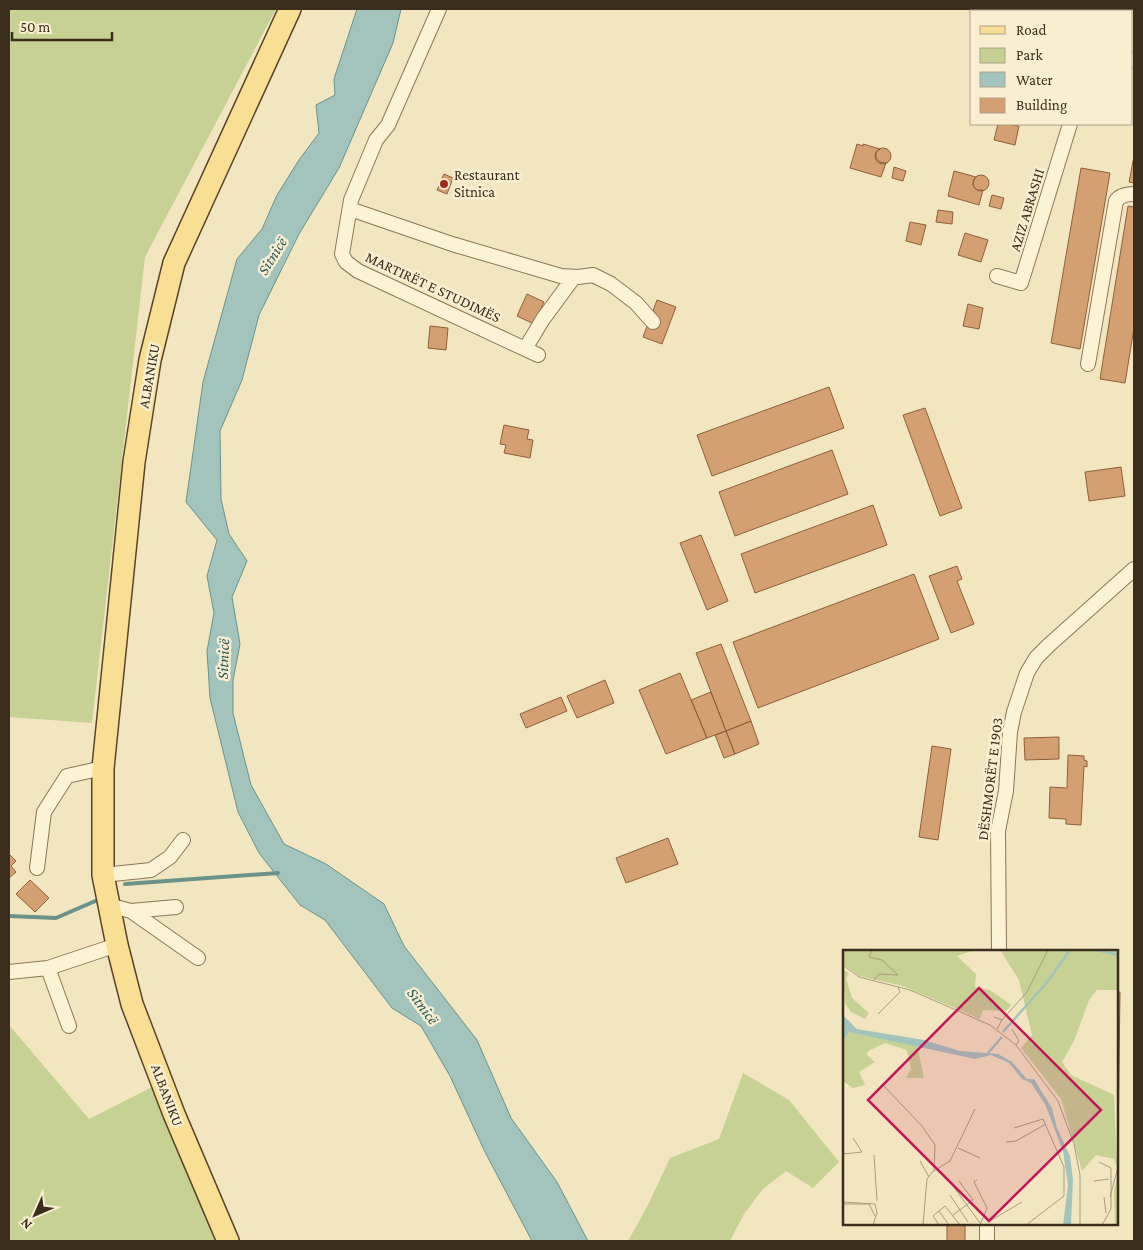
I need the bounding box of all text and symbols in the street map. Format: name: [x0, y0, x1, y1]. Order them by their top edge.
scale bar: [12, 10, 112, 42]
legend: [970, 10, 1133, 125]
text: 50 m: [20, 19, 50, 35]
text: Road: [1016, 22, 1047, 38]
text: Park: [1016, 47, 1043, 63]
text: Water: [1016, 72, 1053, 88]
text: Building: [1016, 97, 1067, 114]
place label: Restaurant Sitnica: [454, 167, 520, 200]
street label: AZIZ ABRASHI: [1007, 167, 1047, 253]
marker: Restaurant Sitnica: [438, 178, 450, 190]
water label: Sitnicë: [254, 233, 290, 278]
street label: MARTIRËT E STUDIMËS: [363, 249, 503, 325]
street label: ALBANIKU: [135, 342, 163, 409]
water label: Sitnicë: [214, 637, 232, 680]
street label: DËSHMORËT E 1903: [975, 717, 1005, 841]
inset map: [843, 950, 1118, 1225]
water label: Sitnicë: [404, 985, 443, 1028]
street label: ALBANIKU: [148, 1062, 186, 1129]
north arrow: [10, 1190, 60, 1240]
text: N: [16, 1215, 35, 1233]

